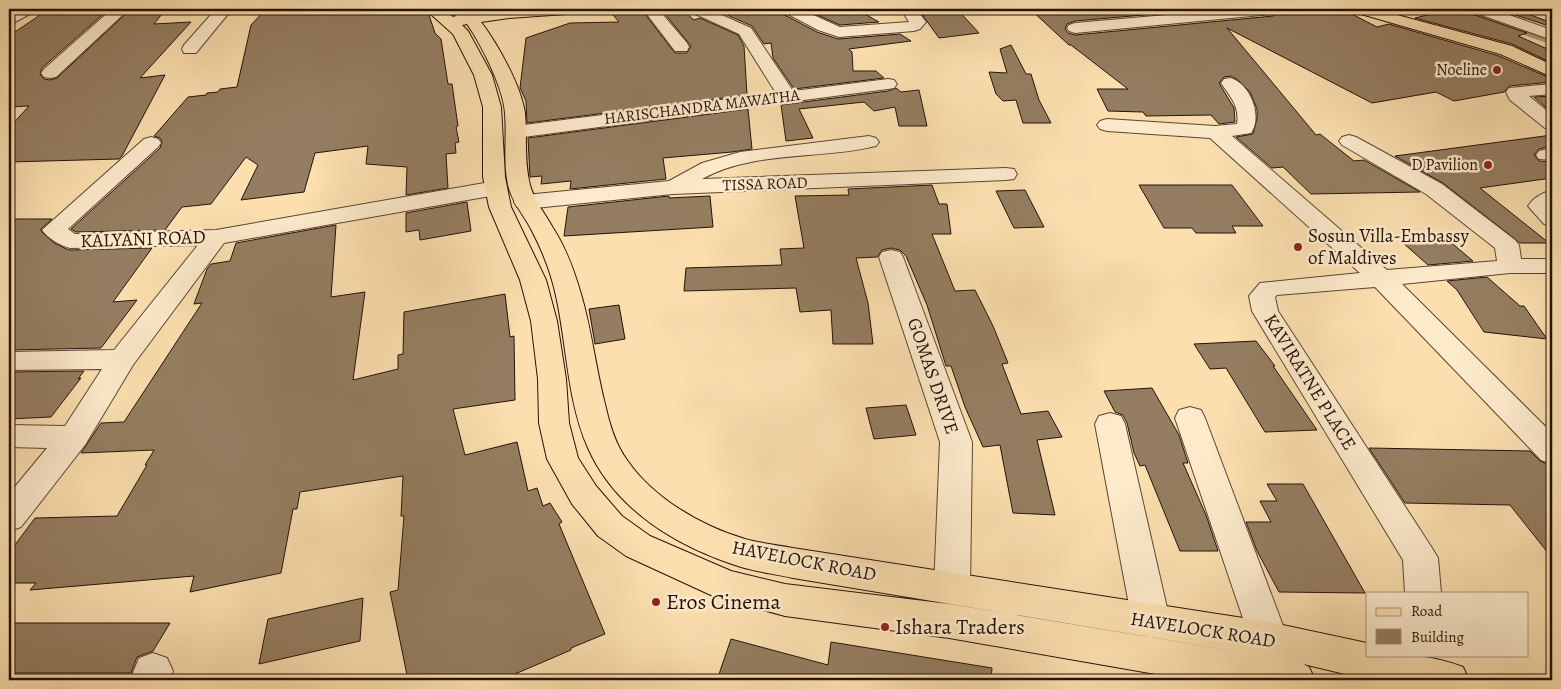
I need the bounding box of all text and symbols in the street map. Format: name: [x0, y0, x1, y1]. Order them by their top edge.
place label: Noeline: [1436, 59, 1487, 81]
marker: Noeline: [1491, 64, 1503, 76]
street label: HARISCHANDRA MAWATHA: [603, 84, 802, 130]
place label: D Pavilion: [1411, 154, 1478, 176]
marker: D Pavilion: [1482, 159, 1494, 171]
street label: TISSA ROAD: [722, 172, 808, 196]
place label: Sosun Villa-Embassy of Maldives: [1308, 223, 1469, 271]
street label: KALYANI ROAD: [80, 224, 206, 254]
marker: Sosun Villa-Embassy of Maldives: [1292, 241, 1304, 253]
street label: KAVIRATNE PLACE: [1258, 309, 1362, 455]
street label: GOMAS DRIVE: [901, 314, 965, 438]
street label: HAVELOCK ROAD: [730, 534, 878, 588]
place label: Eros Cinema: [666, 587, 781, 617]
legend: [1366, 592, 1528, 656]
marker: Eros Cinema: [650, 596, 662, 608]
text: Road: [1411, 601, 1443, 621]
street label: HAVELOCK ROAD: [1129, 606, 1277, 654]
place label: Ishara Traders: [895, 612, 1025, 642]
marker: Ishara Traders: [879, 621, 891, 633]
text: Building: [1411, 627, 1464, 647]

